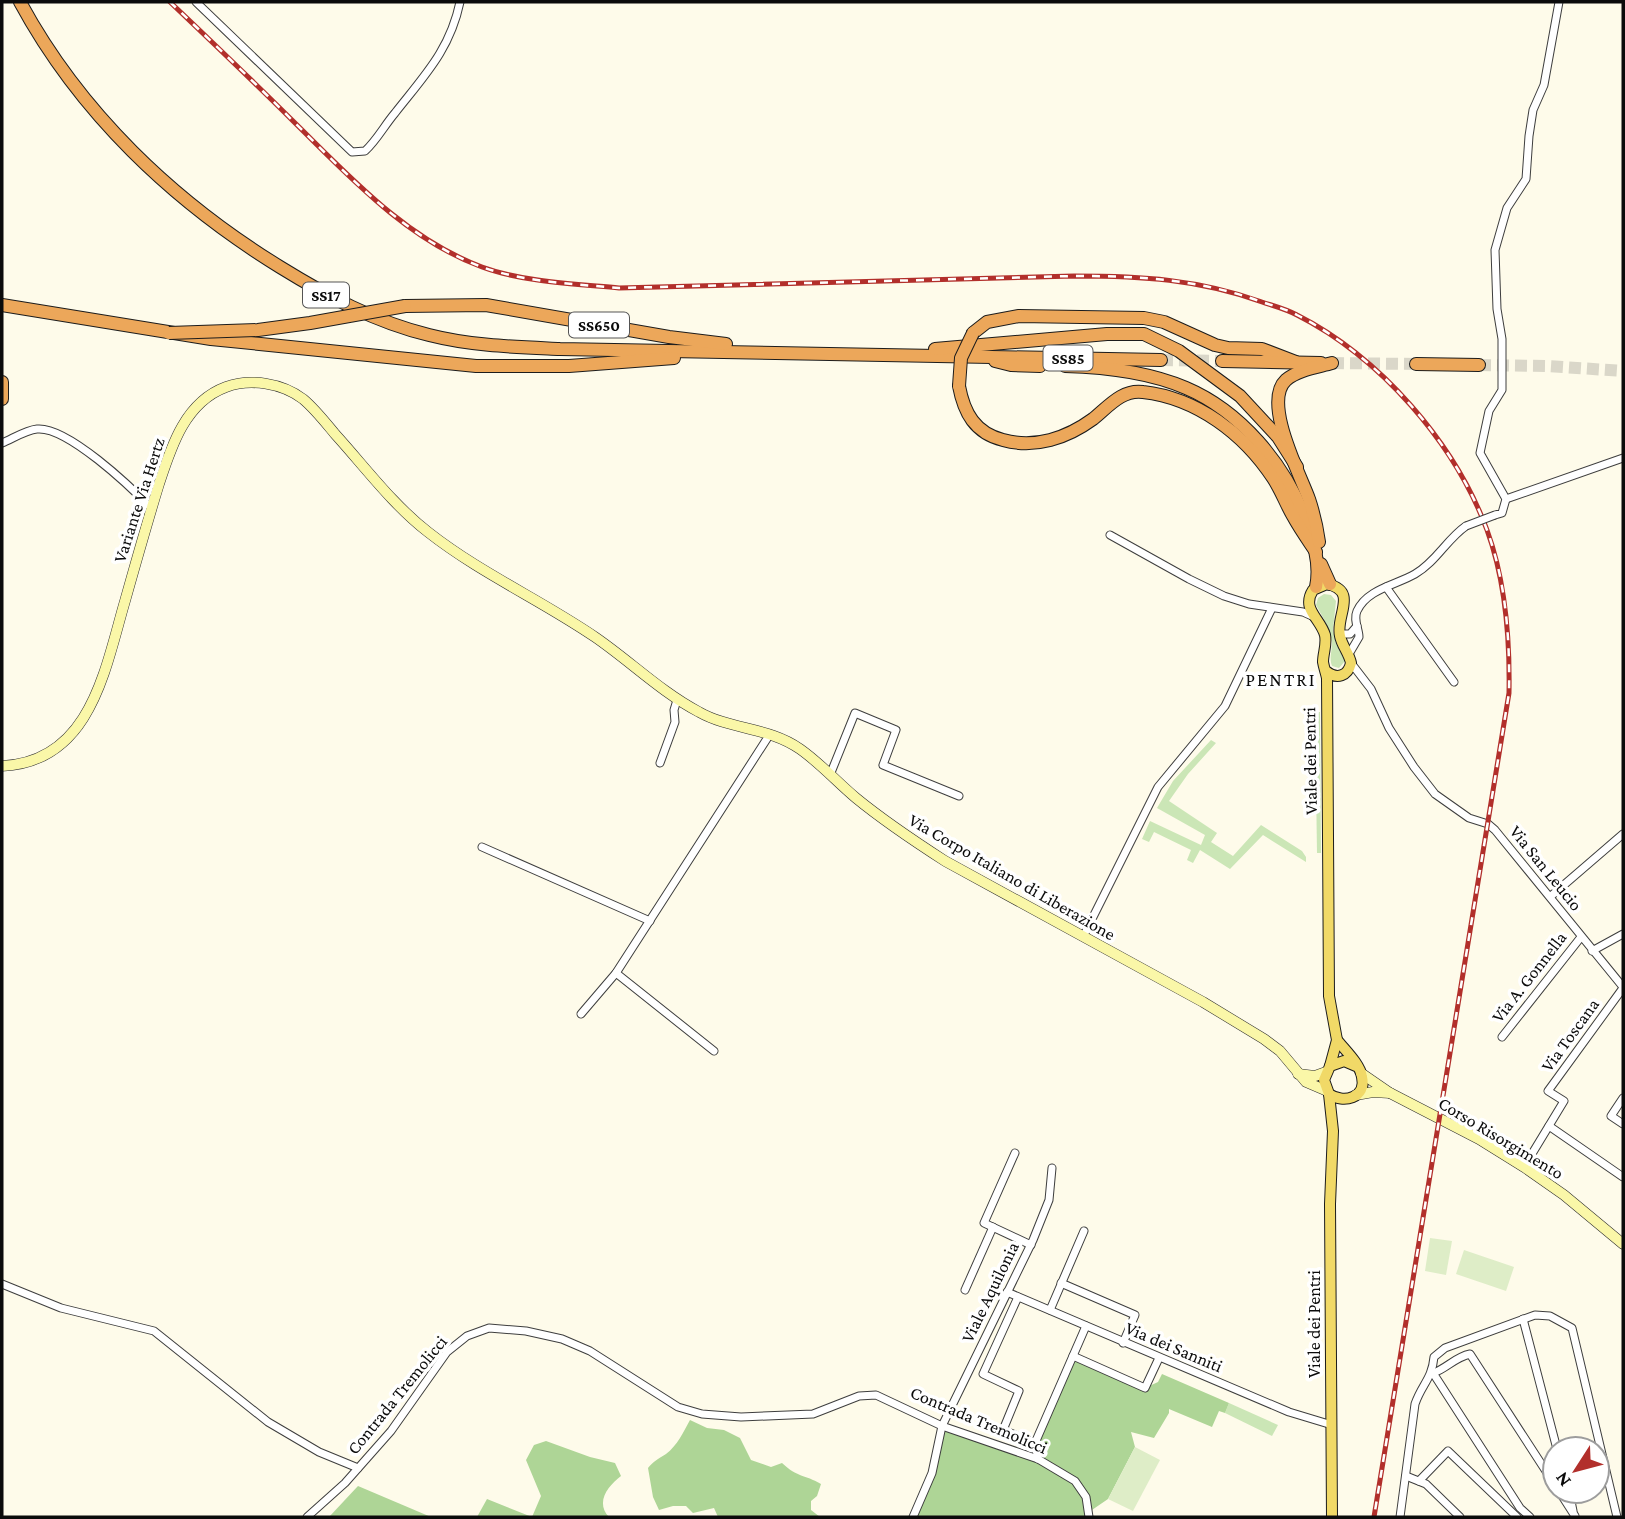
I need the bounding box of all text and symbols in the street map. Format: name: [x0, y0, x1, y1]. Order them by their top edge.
road number: SS17: [303, 282, 349, 308]
road number: SS650: [569, 312, 629, 338]
road number: SS85: [1044, 346, 1092, 370]
street label: Variante Via Hertz: [109, 435, 169, 565]
district label: PENTRI: [1246, 669, 1316, 690]
street label: Viale dei Pentri: [1299, 707, 1321, 815]
street label: Via Corpo Italiano di Liberazione: [905, 810, 1119, 944]
street label: Via San Leucio: [1506, 821, 1586, 915]
street label: Via A. Gonnella: [1487, 928, 1571, 1026]
street label: Via Toscana: [1537, 995, 1603, 1075]
street label: Corso Risorgimento: [1435, 1093, 1567, 1183]
street label: Viale Aquilonia: [957, 1239, 1023, 1345]
street label: Viale dei Pentri: [1304, 1270, 1324, 1378]
street label: Via dei Sanniti: [1123, 1318, 1226, 1377]
street label: Contrada Tremolicci: [343, 1331, 451, 1458]
street label: Contrada Tremolicci: [908, 1382, 1051, 1458]
north arrow: [1541, 1435, 1611, 1505]
text: N: [1550, 1468, 1575, 1491]

